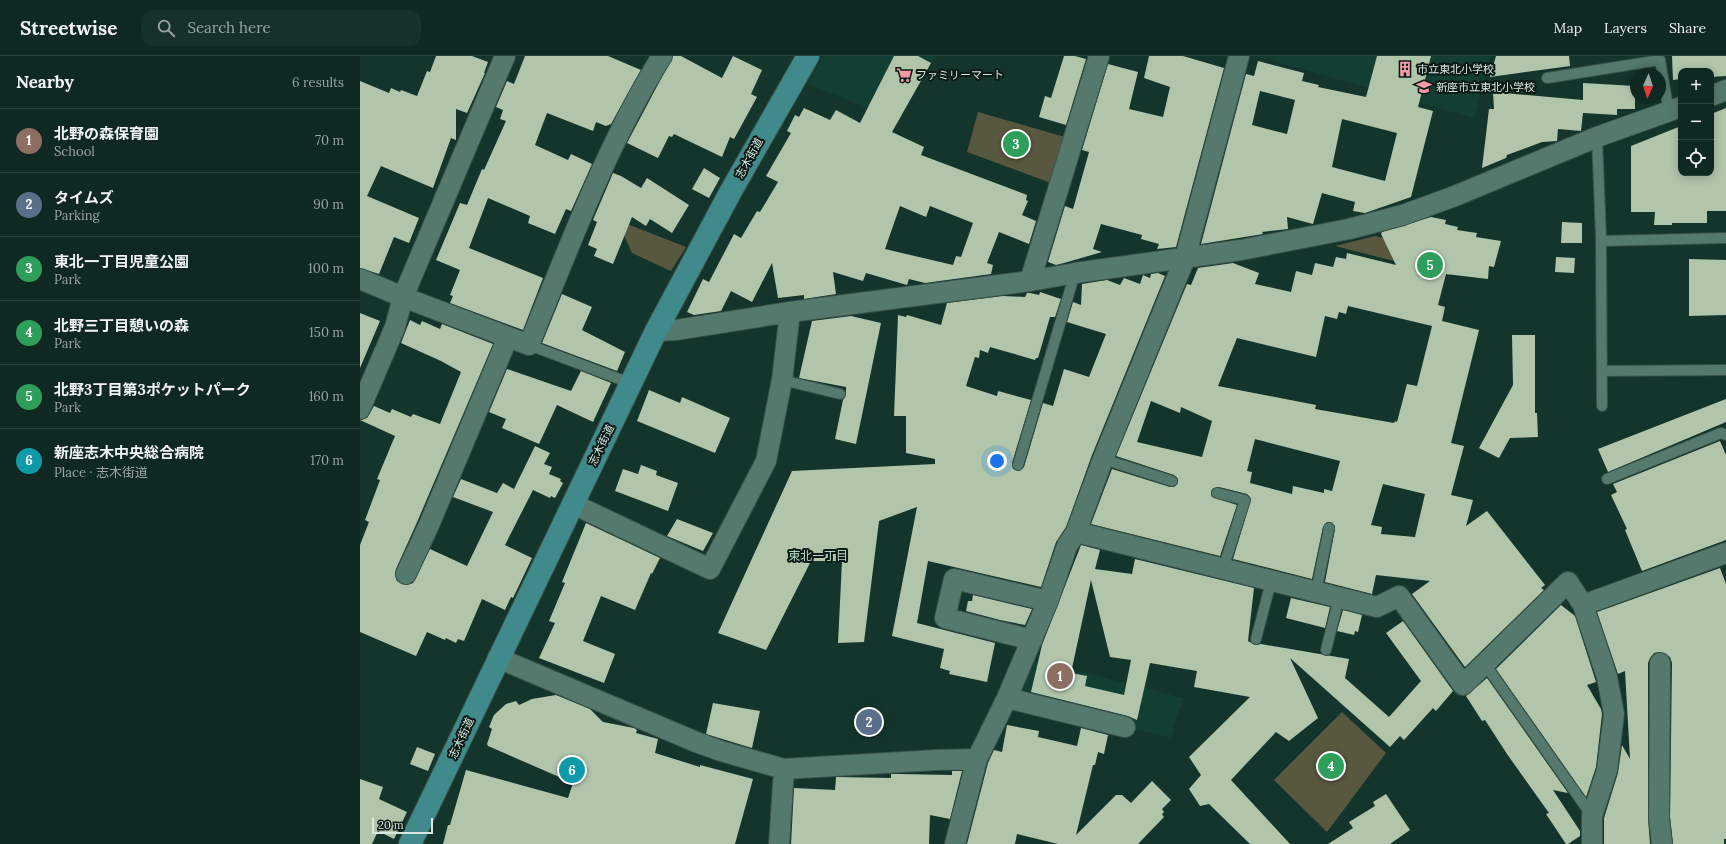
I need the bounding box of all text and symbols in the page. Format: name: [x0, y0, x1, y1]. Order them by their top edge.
search box: [141, 10, 421, 46]
text: Streetwise: [20, 16, 117, 40]
icon: search: [155, 17, 177, 39]
text: Search here: [187, 18, 271, 37]
text: Map: [1554, 19, 1582, 37]
text: Layers: [1604, 19, 1647, 37]
text: Share: [1669, 19, 1706, 37]
building icon: 市立東北小学校: [1396, 60, 1414, 78]
place label: 市立東北小学校: [1417, 62, 1494, 76]
supermarket icon: ファミリーマート: [895, 66, 913, 84]
place label: ファミリーマート: [916, 68, 1004, 82]
north arrow: [1630, 68, 1666, 104]
map controls: [1678, 68, 1714, 176]
button: +: [1678, 68, 1714, 104]
text: Nearby: [16, 71, 74, 93]
text: 6 results: [292, 74, 344, 91]
school or university icon: 新座市立東北小学校: [1415, 78, 1433, 96]
place label: 新座市立東北小学校: [1436, 80, 1535, 94]
button: −: [1678, 104, 1714, 140]
text: 北野の森保育園: [54, 124, 159, 143]
pin: 3: [1003, 129, 1029, 159]
text: 1: [26, 132, 32, 149]
text: 70 m: [315, 132, 344, 149]
street label: 志木街道: [732, 135, 766, 181]
button: locate: [1678, 140, 1714, 176]
text: School: [54, 143, 95, 160]
text: タイムズ: [54, 188, 114, 207]
text: 2: [26, 196, 32, 213]
text: 90 m: [313, 196, 344, 213]
text: Parking: [54, 207, 100, 224]
pin: 5: [1417, 250, 1443, 280]
text: 東北一丁目児童公園: [54, 252, 189, 271]
text: 3: [25, 260, 33, 277]
text: 100 m: [308, 260, 344, 277]
text: Park: [54, 271, 81, 288]
text: 北野三丁目憩いの森: [54, 316, 189, 335]
text: 4: [25, 324, 33, 341]
text: 150 m: [309, 324, 344, 341]
text: Park: [54, 335, 81, 352]
text: 北野3丁目第3ポケットパーク: [54, 380, 251, 399]
text: 5: [25, 388, 33, 405]
text: 160 m: [309, 388, 344, 405]
text: Park: [54, 399, 81, 416]
street label: 志木街道: [585, 422, 617, 468]
text: 新座志木中央総合病院: [54, 443, 204, 462]
your location: [987, 451, 1007, 471]
text: 6: [25, 452, 33, 469]
text: 170 m: [310, 452, 344, 469]
text: Place · 志木街道: [54, 464, 148, 481]
district label: 東北一丁目: [788, 548, 848, 563]
pin: 1: [1047, 661, 1073, 691]
pin: 2: [856, 707, 882, 737]
street label: 志木街道: [445, 715, 477, 761]
pin: 4: [1318, 751, 1344, 781]
pin: 6: [559, 755, 585, 785]
scale bar: [372, 816, 433, 835]
text: 20 m: [378, 818, 403, 832]

